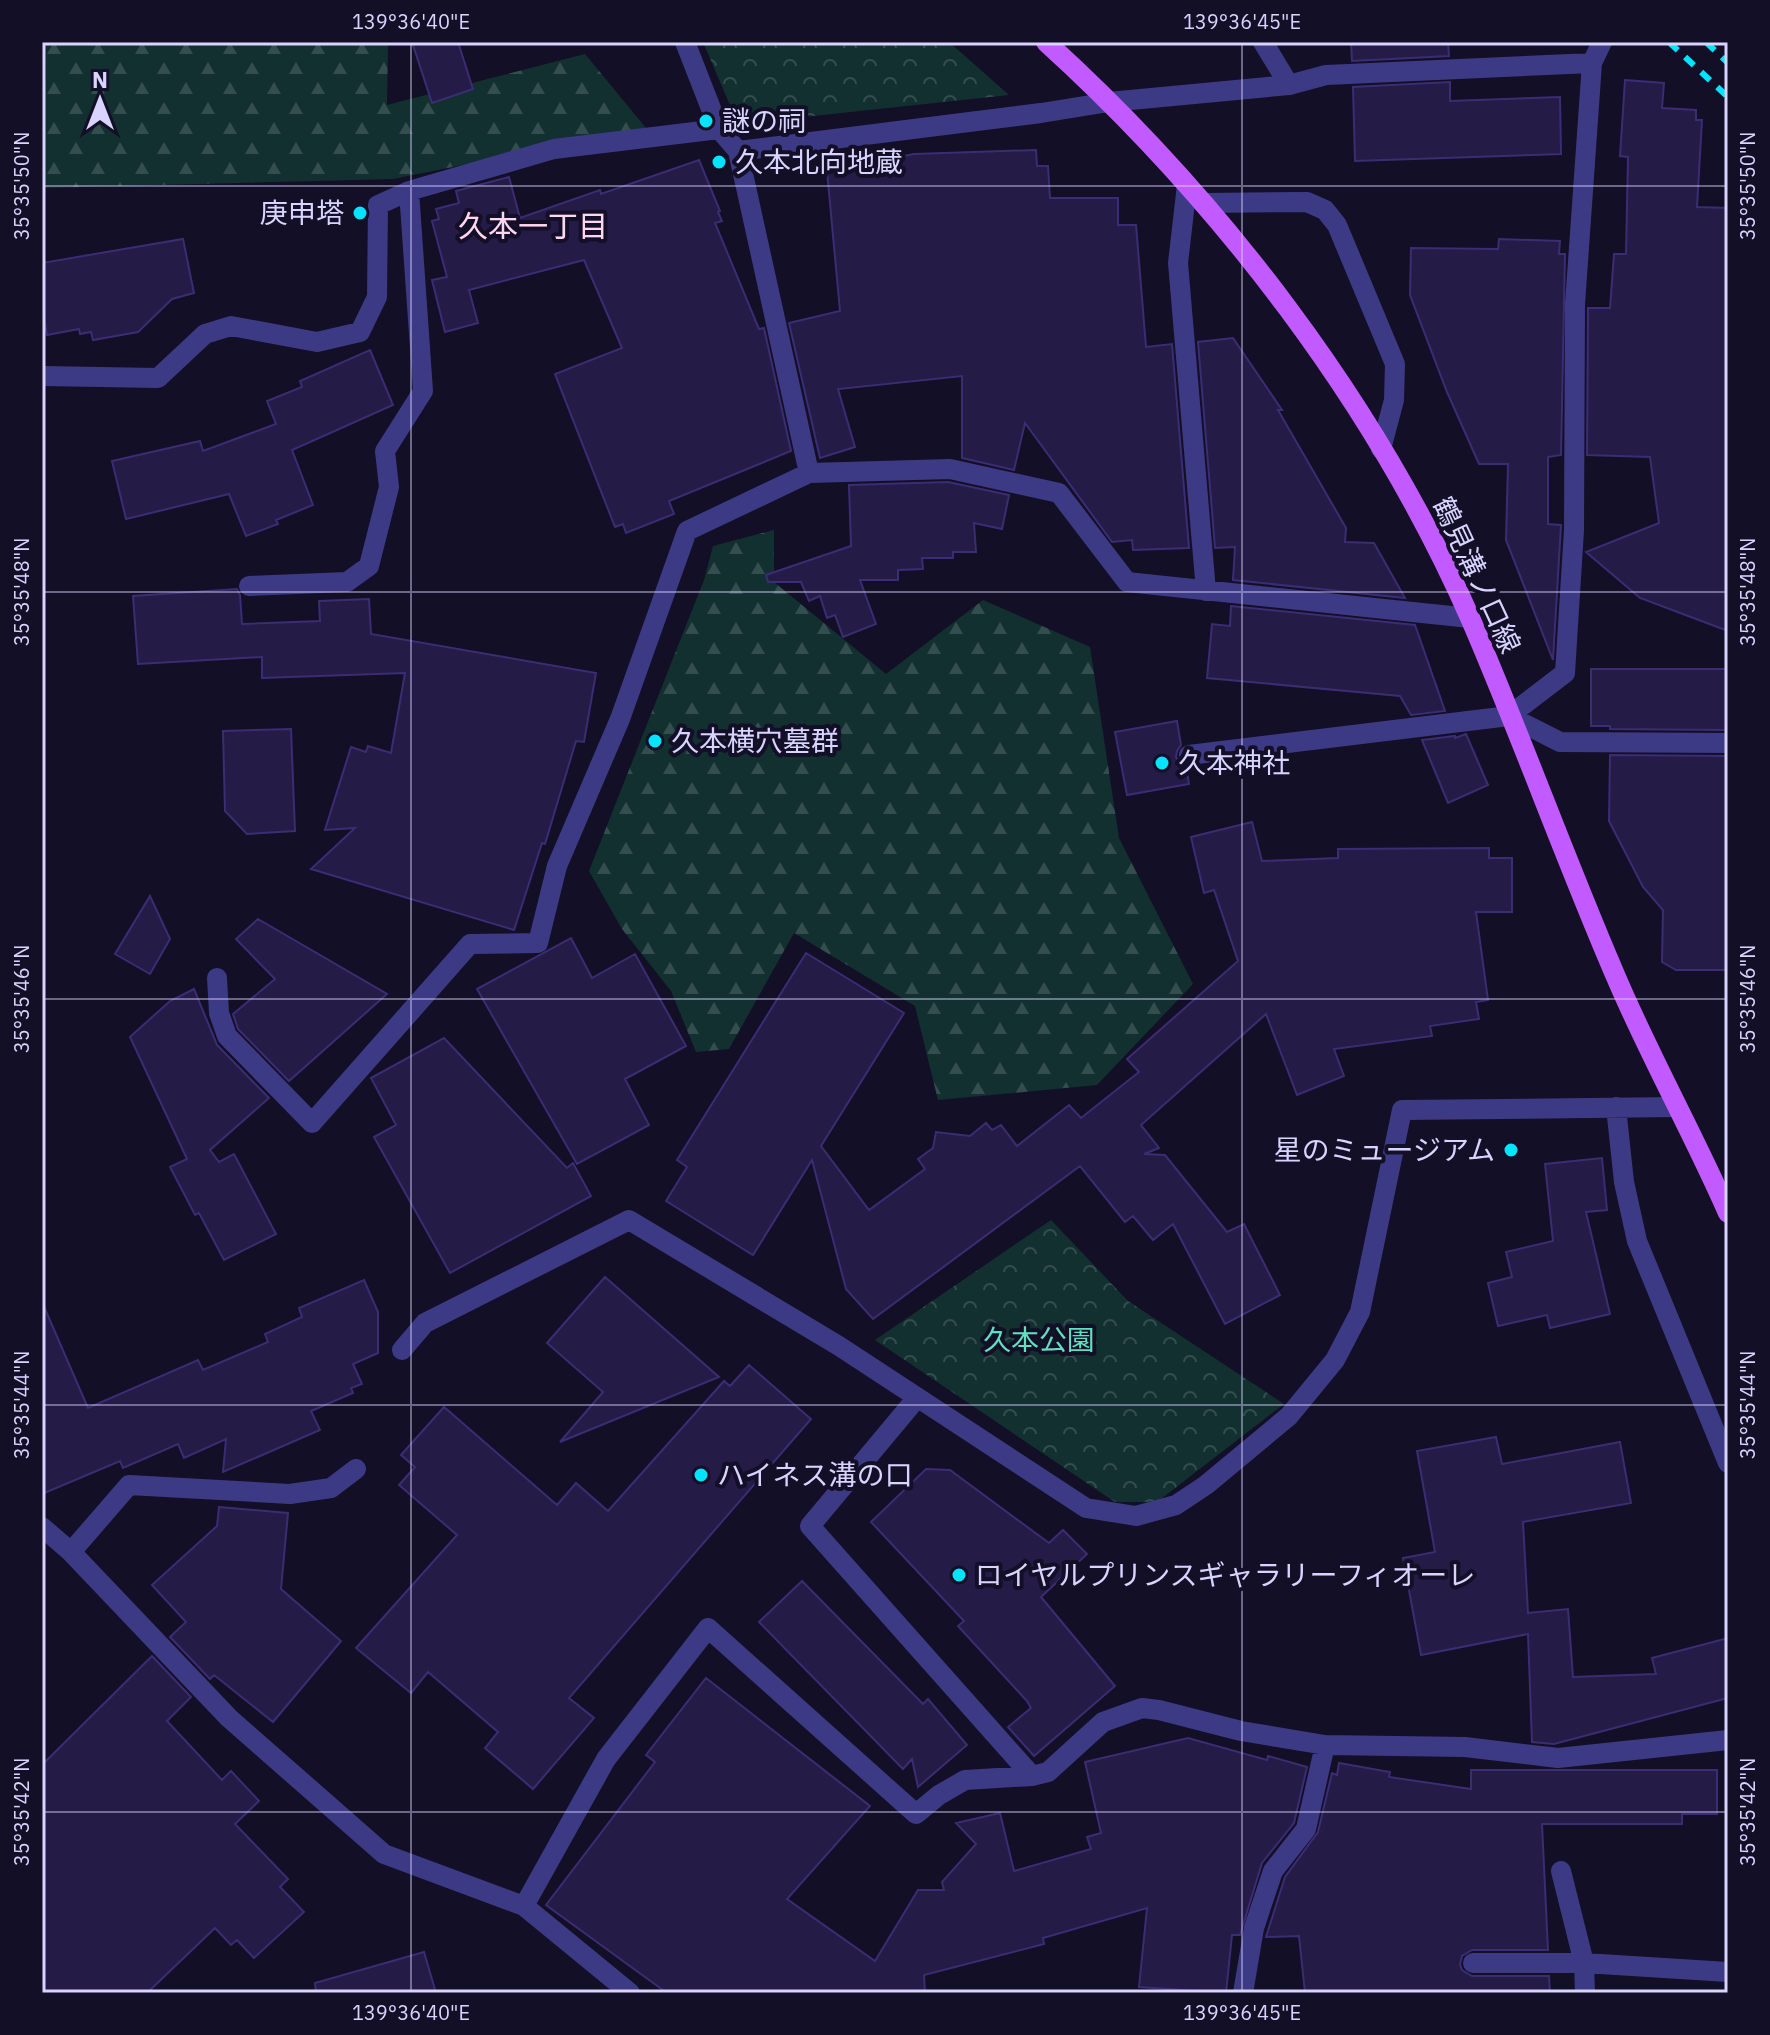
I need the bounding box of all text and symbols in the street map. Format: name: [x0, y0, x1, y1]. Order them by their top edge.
text: 139°36'40"E: [352, 8, 470, 35]
text: 139°36'45"E: [1183, 8, 1301, 35]
north arrow: [60, 60, 140, 140]
text: N: [92, 65, 108, 94]
place label: 謎の祠: [722, 102, 806, 139]
marker: 謎の祠: [697, 112, 715, 130]
text: 35°35'50"N: [8, 132, 35, 240]
text: 35°35'50"N: [1734, 132, 1761, 240]
place label: 久本北向地蔵: [735, 143, 903, 180]
marker: 久本北向地蔵: [710, 153, 728, 171]
place label: 庚申塔: [260, 194, 344, 231]
marker: 庚申塔: [351, 204, 369, 222]
district label: 久本一丁目: [458, 206, 608, 245]
street label: 鶴見溝ノ口線: [1425, 491, 1530, 659]
text: 35°35'48"N: [8, 538, 35, 646]
text: 35°35'48"N: [1734, 538, 1761, 646]
place label: 久本横穴墓群: [671, 722, 839, 759]
marker: 久本横穴墓群: [646, 732, 664, 750]
place label: 久本神社: [1178, 744, 1290, 781]
marker: 久本神社: [1153, 754, 1171, 772]
text: 35°35'46"N: [8, 945, 35, 1053]
text: 35°35'46"N: [1734, 945, 1761, 1053]
place label: 星のミュージアム: [1274, 1131, 1495, 1168]
marker: 星のミュージアム: [1502, 1141, 1520, 1159]
park label: 久本公園: [983, 1321, 1095, 1358]
text: 35°35'44"N: [8, 1351, 35, 1459]
text: 35°35'44"N: [1734, 1351, 1761, 1459]
place label: ハイネス溝の口: [717, 1456, 912, 1493]
marker: ハイネス溝の口: [692, 1466, 710, 1484]
place label: ロイヤルプリンスギャラリーフィオーレ: [975, 1556, 1475, 1593]
marker: ロイヤルプリンスギャラリーフィオーレ: [950, 1566, 968, 1584]
text: 35°35'42"N: [8, 1758, 35, 1866]
text: 35°35'42"N: [1734, 1758, 1761, 1866]
text: 139°36'40"E: [352, 1999, 470, 2026]
text: 139°36'45"E: [1183, 1999, 1301, 2026]

